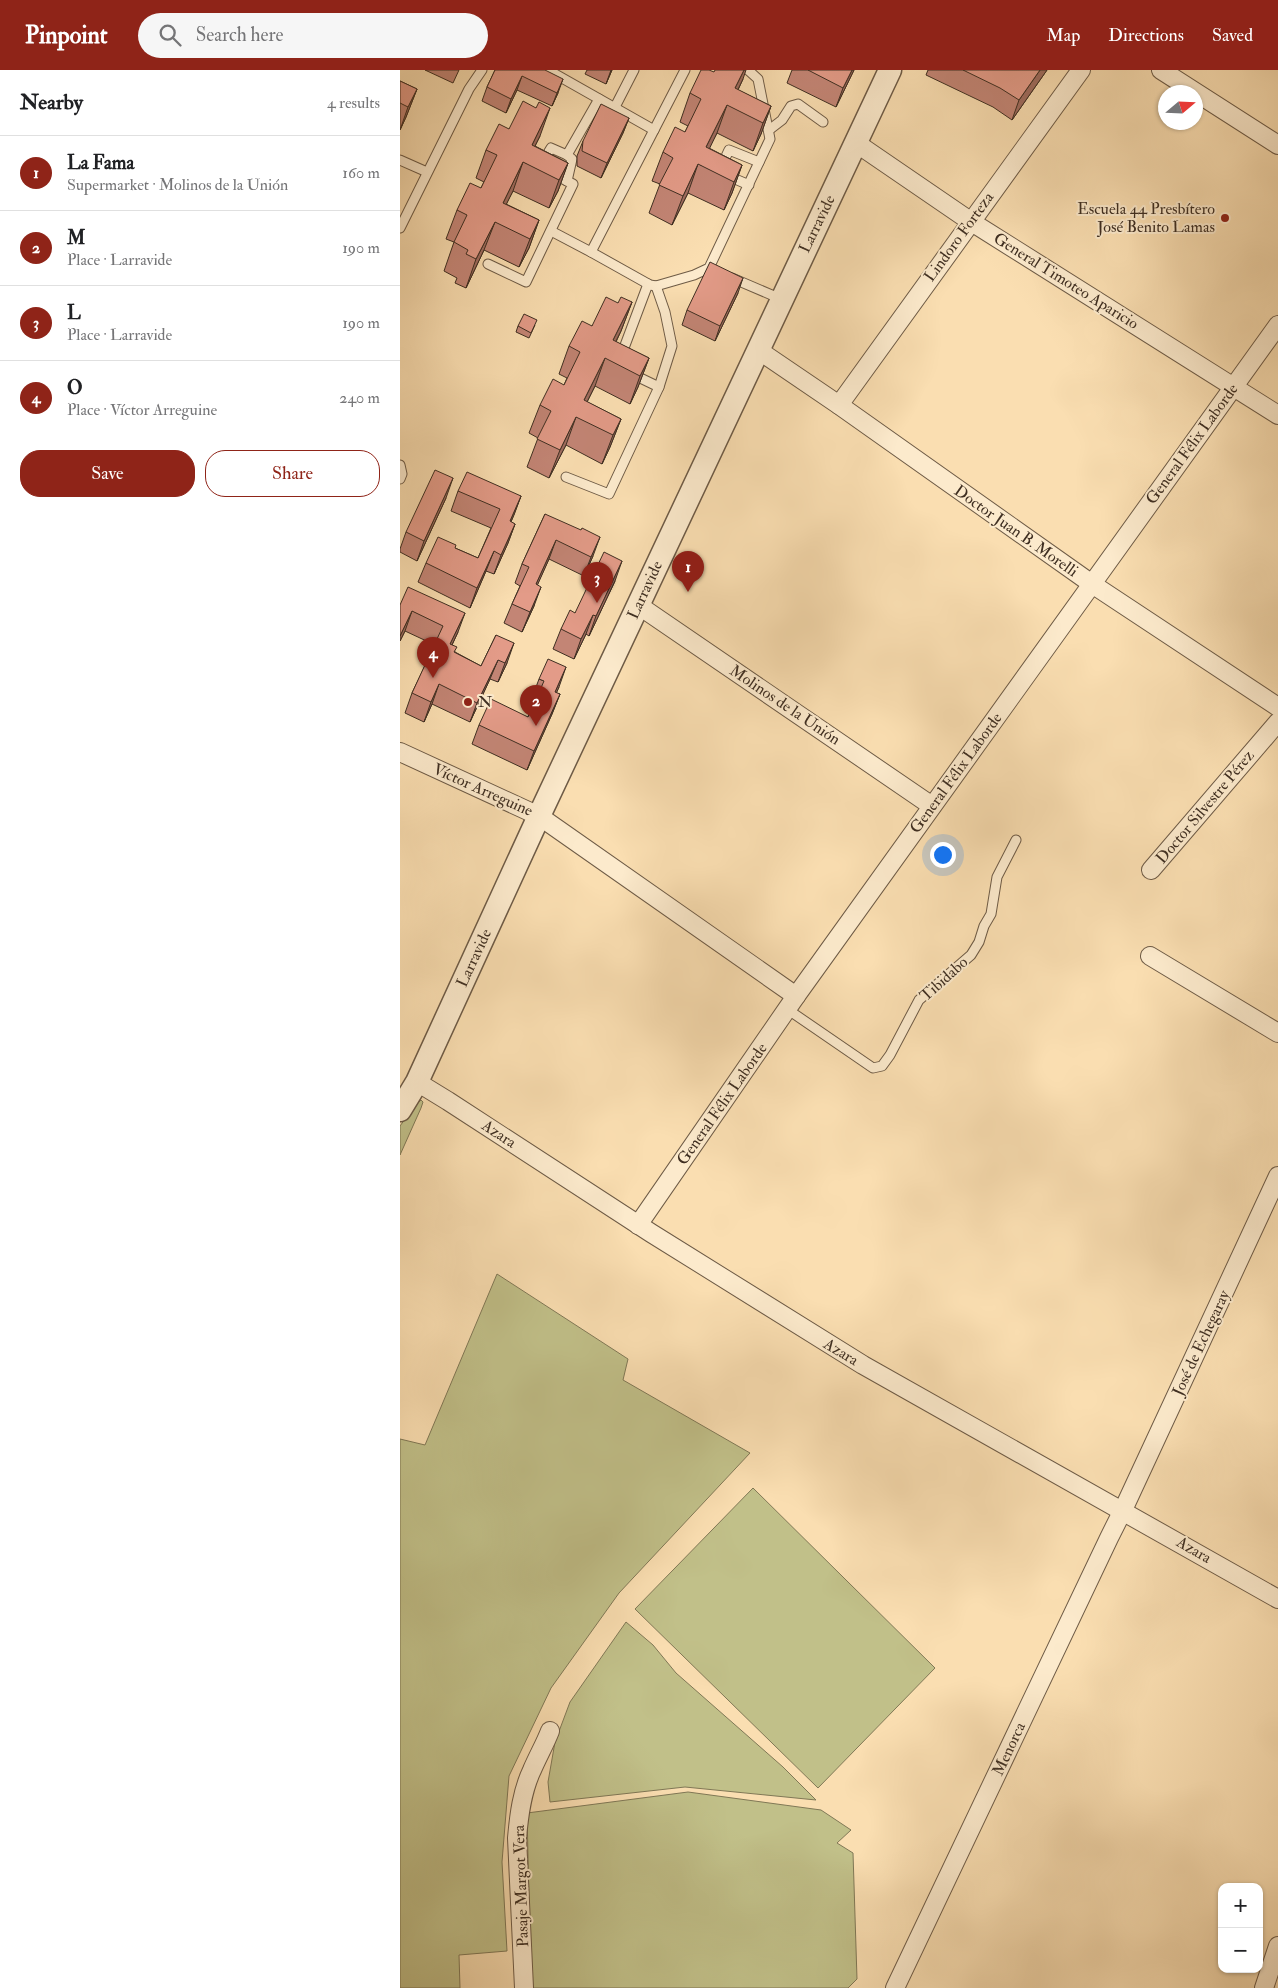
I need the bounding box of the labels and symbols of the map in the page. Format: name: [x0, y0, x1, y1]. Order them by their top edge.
north arrow: [1158, 85, 1203, 130]
street label: Lindoro Forteza: [920, 188, 999, 286]
street label: Larravide: [794, 191, 840, 256]
place label: Escuela 44 Presbítero José Benito Lamas: [1077, 199, 1215, 238]
marker: Escuela 44 Presbítero José Benito Lamas: [1219, 212, 1231, 224]
street label: General Timoteo Aparicio: [989, 228, 1142, 335]
street label: General Félix Laborde: [1141, 379, 1243, 508]
street label: Doctor Juan B. Morelli: [950, 481, 1082, 582]
pin: 1: [672, 551, 704, 592]
street label: Larravide: [623, 557, 667, 622]
pin: 3: [581, 562, 613, 603]
pin: 4: [417, 637, 449, 678]
street label: Molinos de la Unión: [726, 661, 844, 749]
pin: 2: [520, 685, 552, 726]
place label: N: [478, 692, 493, 712]
marker: N: [462, 696, 474, 708]
street label: General Félix Laborde: [905, 708, 1007, 837]
street label: Doctor Silvestre Pérez: [1152, 746, 1259, 868]
street label: Víctor Arreguine: [430, 759, 536, 821]
your location: [930, 842, 956, 868]
street label: Larravide: [452, 925, 496, 990]
street label: Tibidabo: [916, 952, 972, 1006]
street label: General Félix Laborde: [672, 1039, 772, 1169]
street label: Azara: [477, 1115, 520, 1153]
street label: José de Echegaray: [1167, 1286, 1236, 1400]
street label: Azara: [819, 1333, 862, 1370]
street label: Azara: [1172, 1532, 1215, 1568]
street label: Menorca: [988, 1719, 1030, 1779]
street label: Pasaje Margot Vera: [509, 1824, 533, 1948]

